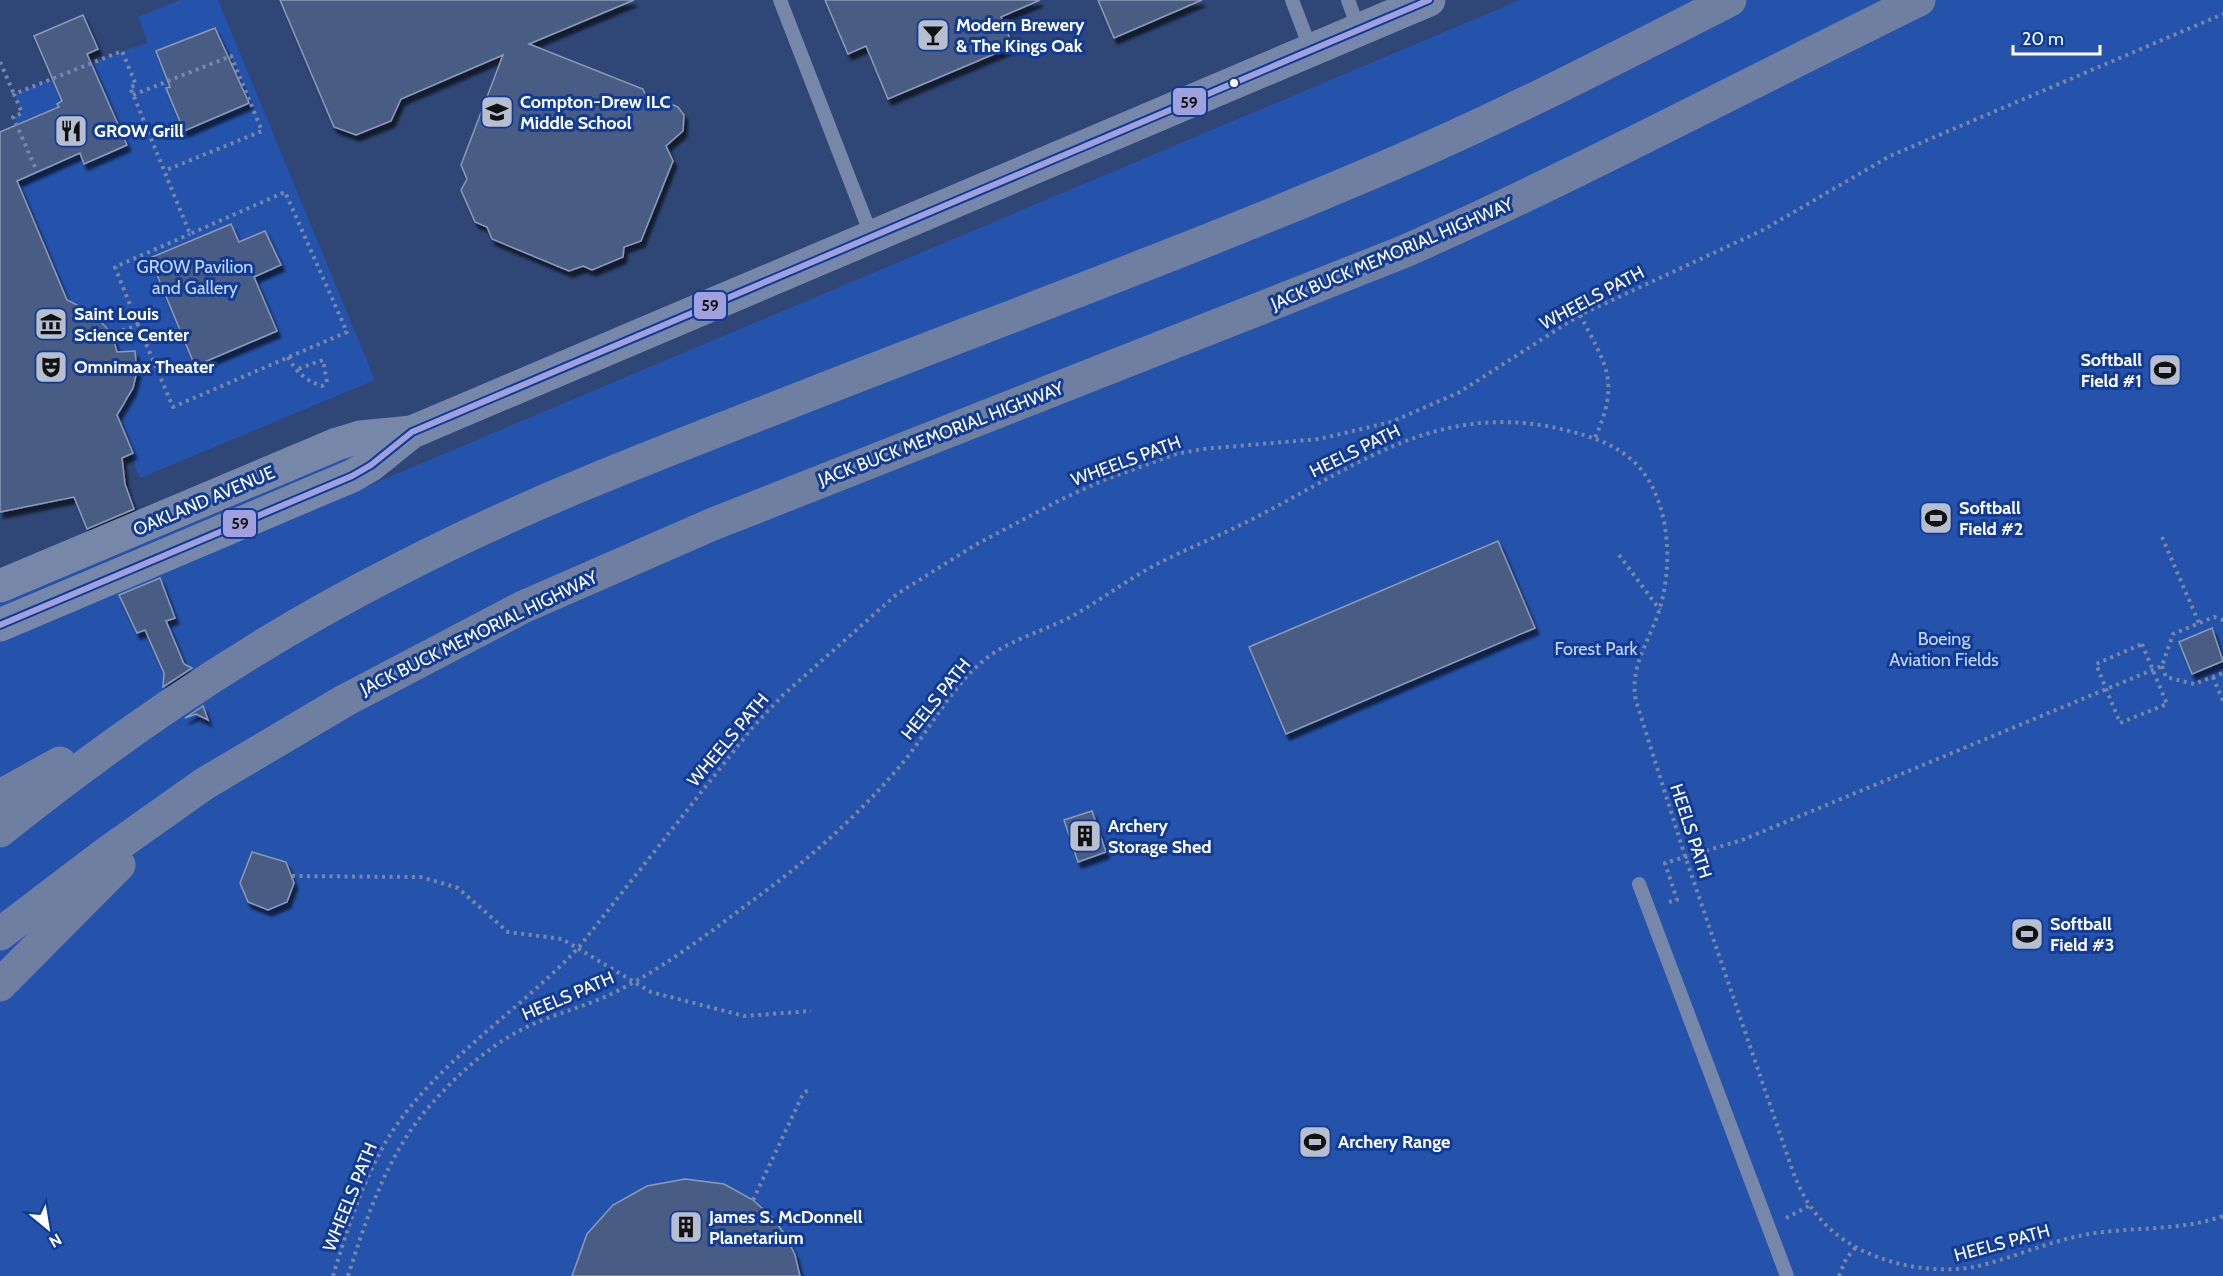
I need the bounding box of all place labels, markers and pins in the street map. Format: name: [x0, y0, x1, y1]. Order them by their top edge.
place label: Modern Brewery & The Kings Oak: [956, 14, 1085, 57]
bar icon: Modern Brewery & The Kings Oak: [915, 17, 951, 53]
unlabelled marker: [1228, 77, 1240, 89]
place label: Compton-Drew ILC Middle School: [520, 91, 671, 134]
school or university icon: Compton-Drew ILC Middle School: [479, 94, 515, 130]
restaurant icon: GROW Grill: [53, 113, 89, 149]
place label: GROW Grill: [94, 120, 184, 142]
place label: Saint Louis Science Center: [74, 303, 189, 346]
museum icon: Saint Louis Science Center: [33, 306, 69, 342]
theatre icon: Omnimax Theater: [33, 349, 69, 385]
place label: Softball Field #1: [2080, 349, 2142, 392]
sports icon: Softball Field #1: [2147, 352, 2183, 388]
place label: Omnimax Theater: [74, 356, 214, 378]
place label: Softball Field #2: [1959, 497, 2023, 540]
sports icon: Softball Field #2: [1918, 500, 1954, 536]
place label: Archery Storage Shed: [1108, 815, 1212, 858]
building icon: Archery Storage Shed: [1067, 818, 1103, 854]
place label: Softball Field #3: [2050, 913, 2114, 956]
sports icon: Softball Field #3: [2009, 916, 2045, 952]
sports icon: Archery Range: [1297, 1124, 1333, 1160]
place label: Archery Range: [1338, 1131, 1450, 1153]
place label: James S. McDonnell Planetarium: [708, 1206, 863, 1249]
building icon: James S. McDonnell Planetarium: [668, 1209, 704, 1245]

